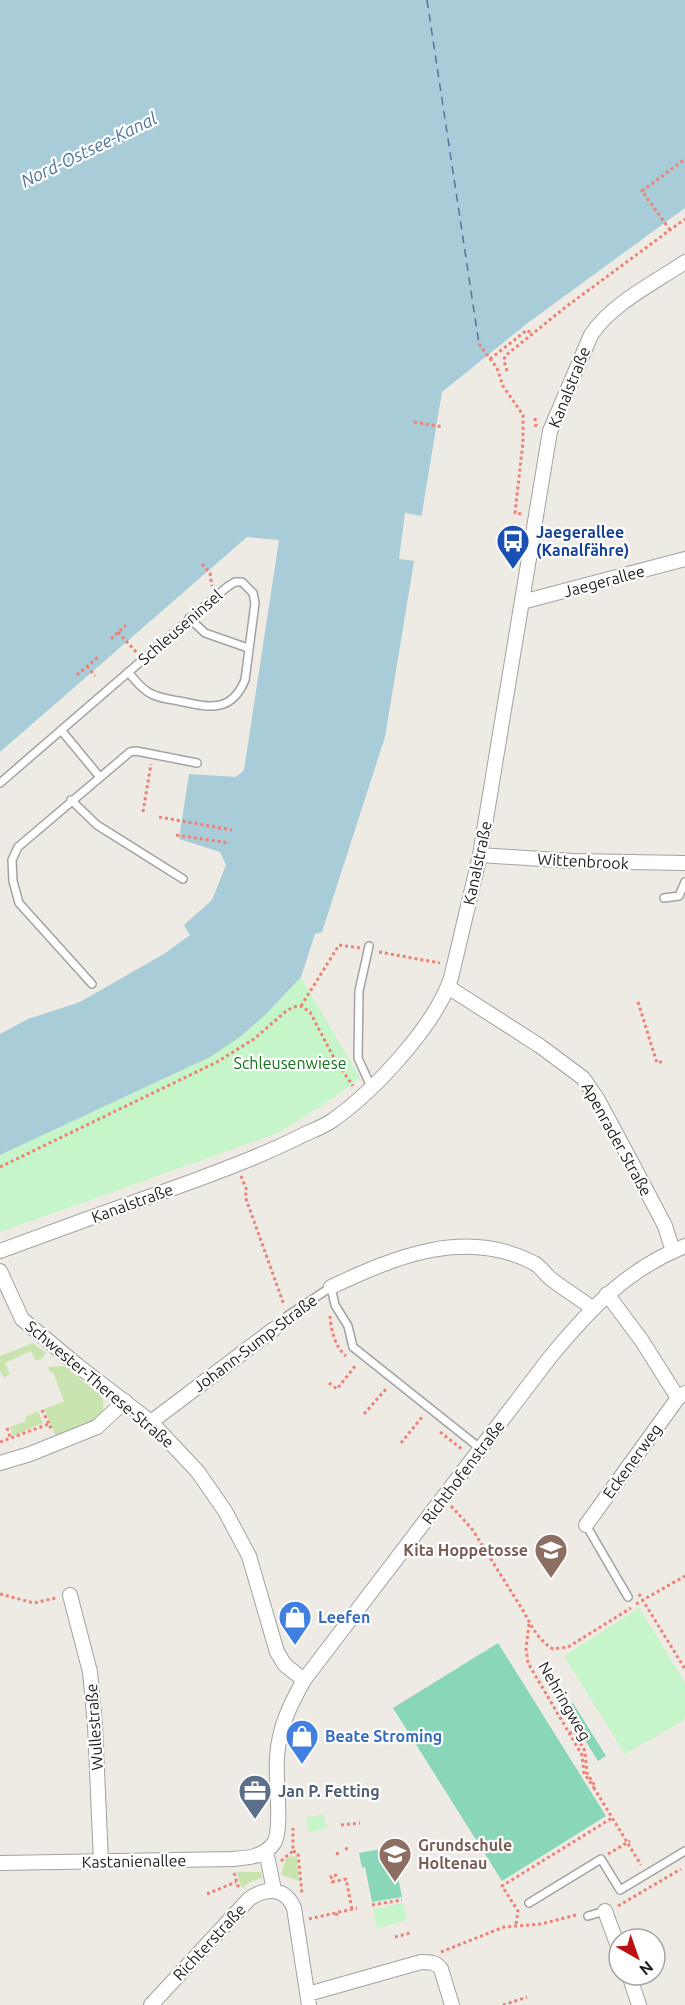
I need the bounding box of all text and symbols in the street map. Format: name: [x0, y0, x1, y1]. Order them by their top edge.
water label: Nord-Ostsee-Kanal: [17, 107, 160, 191]
street label: Kanalstraße: [545, 344, 593, 430]
bus stop icon: Jaegerallee (Kanalfähre): [495, 523, 531, 570]
place label: Jaegerallee (Kanalfähre): [536, 523, 629, 560]
street label: Jaegerallee: [561, 562, 647, 600]
street label: Schleuseninsel: [134, 586, 226, 668]
street label: Kanalstraße: [459, 819, 495, 907]
street label: Wittenbrook: [537, 850, 629, 872]
park label: Schleusenwiese: [234, 1054, 346, 1072]
street label: Apenrader Straße: [578, 1079, 656, 1199]
street label: Kanalstraße: [89, 1180, 175, 1226]
street label: Johann-Sump-Straße: [190, 1291, 320, 1395]
street label: Schwester-Therese-Straße: [22, 1317, 178, 1451]
street label: Richthofenstraße: [418, 1417, 508, 1527]
street label: Eckenerweg: [599, 1420, 665, 1502]
school or university icon: Kita Hoppetosse: [533, 1532, 569, 1579]
place label: Kita Hoppetosse: [403, 1541, 528, 1559]
shop icon: Leefen: [277, 1599, 313, 1646]
place label: Leefen: [318, 1608, 370, 1626]
street label: Nehringweg: [535, 1658, 595, 1744]
street label: Wullestraße: [82, 1683, 106, 1771]
shop icon: Beate Stroming: [284, 1718, 320, 1765]
place label: Beate Stroming: [325, 1727, 442, 1745]
office icon: Jan P. Fetting: [237, 1773, 273, 1820]
place label: Jan P. Fetting: [278, 1782, 380, 1800]
school or university icon: Grundschule Holtenau: [377, 1836, 413, 1883]
place label: Grundschule Holtenau: [418, 1836, 512, 1872]
street label: Kastanienallee: [82, 1851, 186, 1871]
street label: Richterstraße: [169, 1900, 249, 1984]
north arrow: [607, 1927, 667, 1987]
text: N: [636, 1958, 657, 1979]

